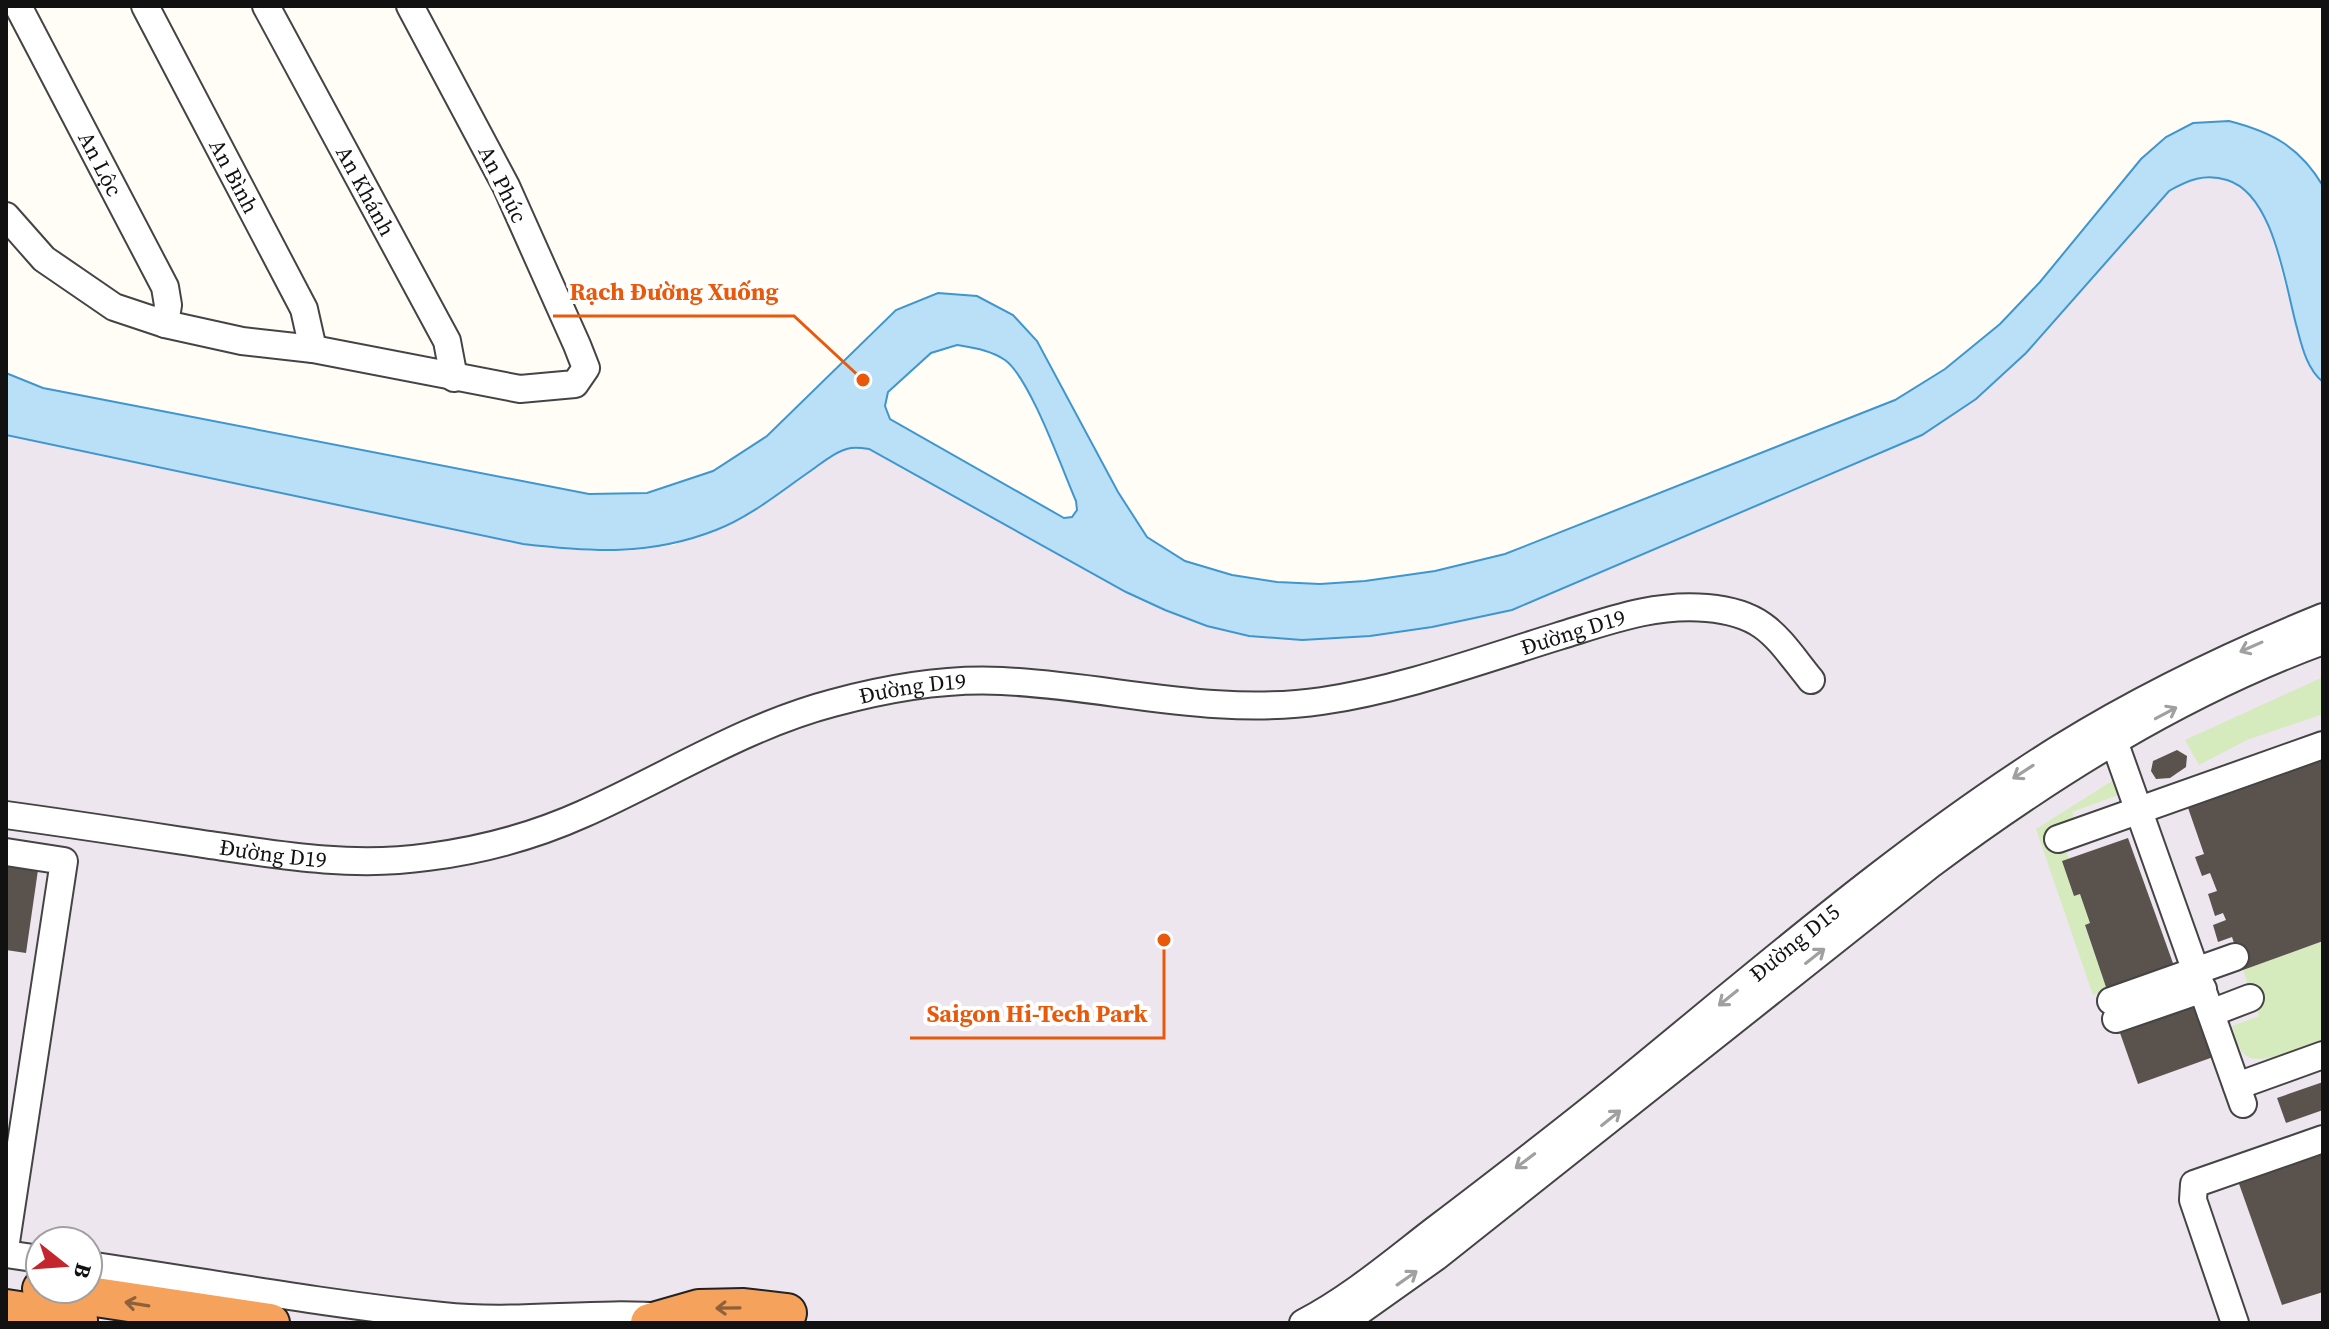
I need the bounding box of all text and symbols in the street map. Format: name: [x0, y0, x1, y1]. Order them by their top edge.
street label: An Lộc: [71, 126, 130, 201]
street label: An Bình: [202, 134, 266, 218]
street label: An Khánh: [329, 140, 402, 241]
street label: An Phúc: [471, 140, 535, 228]
callout: Rạch Đường Xuống: [553, 268, 794, 316]
text: Rạch Đường Xuống: [569, 275, 779, 308]
street label: Đường D19: [1517, 602, 1629, 662]
one-way arrow: [2239, 641, 2264, 656]
street label: Đường D19: [856, 666, 967, 711]
one-way arrow: [2153, 704, 2177, 720]
one-way arrow: [2013, 764, 2035, 781]
street label: Đường D19: [217, 832, 328, 875]
street label: Đường D15: [1743, 897, 1846, 988]
one-way arrow: [1804, 947, 1825, 965]
one-way arrow: [1718, 989, 1739, 1007]
callout: Saigon Hi-Tech Park: [910, 990, 1164, 1038]
text: Saigon Hi-Tech Park: [926, 997, 1148, 1030]
one-way arrow: [1600, 1109, 1621, 1127]
one-way arrow: [1515, 1152, 1536, 1169]
north arrow: [24, 1225, 104, 1305]
text: B: [67, 1260, 100, 1282]
one-way arrow: [1395, 1270, 1417, 1287]
one-way arrow: [125, 1296, 150, 1311]
one-way arrow: [715, 1301, 742, 1316]

